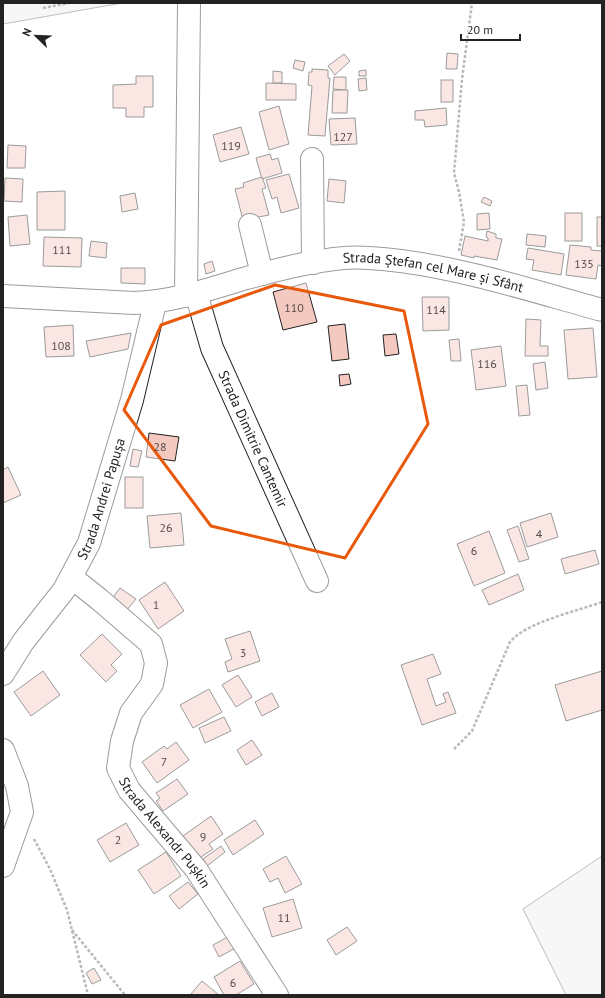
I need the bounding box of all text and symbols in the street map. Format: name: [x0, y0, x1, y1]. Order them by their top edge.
north arrow: [16, 16, 56, 56]
scale bar: [461, 16, 520, 42]
text: 20 m: [467, 22, 493, 37]
text: N: [19, 26, 35, 38]
house number: 127: [333, 129, 353, 144]
house number: 119: [221, 138, 241, 153]
house number: 111: [52, 242, 72, 257]
street label: Strada Ștefan cel Mare și Sfânt: [342, 248, 526, 297]
house number: 135: [574, 256, 594, 271]
house number: 110: [284, 300, 304, 315]
house number: 114: [426, 302, 446, 317]
house number: 108: [51, 338, 71, 353]
house number: 116: [477, 356, 497, 371]
street label: Strada Dimitrie Cantemir: [214, 368, 292, 510]
street label: Strada Andrei Papușa: [73, 436, 129, 563]
house number: 28: [153, 439, 167, 454]
house number: 26: [159, 520, 173, 535]
house number: 4: [536, 526, 543, 541]
house number: 6: [471, 543, 477, 558]
house number: 1: [153, 597, 159, 612]
house number: 3: [240, 645, 246, 660]
house number: 7: [161, 754, 167, 769]
street label: Strada Alexandr Pușkin: [115, 774, 215, 891]
house number: 9: [200, 829, 206, 844]
house number: 2: [115, 832, 121, 847]
house number: 11: [277, 910, 291, 925]
house number: 6: [230, 975, 236, 990]

